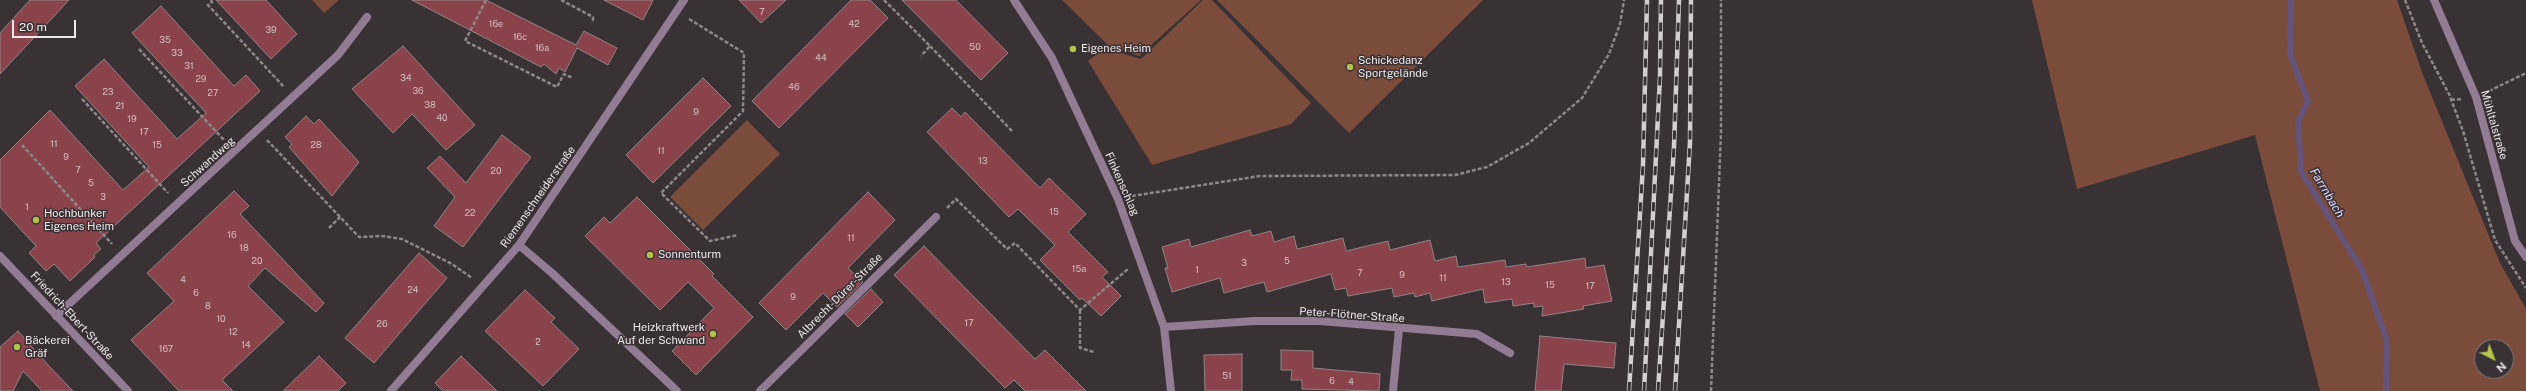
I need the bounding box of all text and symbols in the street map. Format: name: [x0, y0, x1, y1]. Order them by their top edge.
house number: 7: [759, 7, 765, 17]
scale bar: [14, 12, 78, 38]
house number: 16e: [489, 19, 503, 29]
house number: 42: [848, 19, 860, 29]
text: 20 m: [19, 20, 47, 34]
house number: 39: [265, 25, 277, 35]
house number: 16c: [513, 32, 527, 42]
house number: 35: [159, 35, 171, 45]
house number: 50: [969, 42, 981, 52]
place label: Eigenes Heim: [1081, 42, 1151, 56]
house number: 16a: [535, 43, 549, 53]
marker: Eigenes Heim: [1068, 44, 1078, 54]
house number: 33: [171, 48, 183, 58]
house number: 44: [815, 53, 827, 63]
place label: Schickedanz Sportgelände: [1358, 54, 1428, 80]
house number: 31: [184, 61, 194, 71]
marker: Schickedanz Sportgelände: [1345, 62, 1355, 72]
house number: 34: [400, 73, 412, 83]
house number: 29: [196, 74, 206, 84]
house number: 46: [788, 82, 800, 92]
house number: 36: [412, 86, 424, 96]
house number: 23: [102, 87, 114, 97]
house number: 27: [208, 88, 218, 98]
street label: Mühltalstraße: [2478, 89, 2510, 161]
house number: 38: [424, 100, 436, 110]
house number: 21: [115, 101, 125, 111]
house number: 9: [693, 107, 699, 117]
house number: 40: [436, 113, 448, 123]
house number: 19: [127, 114, 137, 124]
house number: 17: [139, 127, 149, 137]
street label: Schwandweg: [178, 134, 238, 190]
house number: 11: [50, 139, 58, 149]
house number: 15: [152, 140, 162, 150]
house number: 28: [310, 140, 322, 150]
street label: Riemenschneiderstraße: [498, 144, 578, 250]
house number: 11: [657, 146, 665, 156]
street label: Finkenschlag: [1102, 150, 1142, 218]
house number: 9: [63, 152, 69, 162]
house number: 13: [978, 156, 988, 166]
house number: 7: [75, 165, 81, 175]
house number: 20: [491, 166, 501, 176]
water label: Farrnbach: [2307, 166, 2347, 220]
house number: 5: [88, 178, 94, 188]
house number: 3: [100, 192, 106, 202]
house number: 1: [25, 202, 29, 212]
place label: Hochbunker Eigenes Heim: [44, 207, 114, 233]
house number: 15: [1049, 207, 1059, 217]
house number: 22: [465, 208, 475, 218]
marker: Hochbunker Eigenes Heim: [31, 215, 41, 225]
house number: 16: [227, 230, 237, 240]
house number: 11: [847, 233, 855, 243]
house number: 18: [239, 243, 249, 253]
place label: Sonnenturm: [658, 248, 721, 262]
marker: Sonnenturm: [645, 250, 655, 260]
street label: Albrecht-Dürer-Straße: [795, 251, 885, 341]
house number: 20: [252, 256, 262, 266]
house number: 5: [1284, 256, 1290, 266]
house number: 3: [1241, 258, 1247, 268]
house number: 15a: [1072, 264, 1086, 274]
house number: 1: [1195, 265, 1199, 275]
house number: 7: [1357, 268, 1363, 278]
street label: Friedrich-Ebert-Straße: [28, 269, 116, 363]
house number: 9: [1399, 270, 1405, 280]
house number: 11: [1439, 273, 1447, 283]
house number: 4: [180, 275, 186, 285]
house number: 13: [1501, 277, 1511, 287]
house number: 15: [1545, 280, 1555, 290]
house number: 17: [1585, 281, 1595, 291]
house number: 24: [407, 285, 419, 295]
house number: 6: [193, 288, 199, 298]
house number: 9: [790, 292, 796, 302]
house number: 8: [205, 301, 211, 311]
street label: Peter-Flötner-Straße: [1299, 305, 1405, 325]
house number: 10: [216, 314, 226, 324]
house number: 17: [964, 318, 974, 328]
house number: 26: [377, 319, 387, 329]
place label: Heizkraftwerk Auf der Schwand: [617, 321, 705, 347]
house number: 12: [228, 327, 238, 337]
marker: Heizkraftwerk Auf der Schwand: [708, 329, 718, 339]
place label: Bäckerei Gräf: [25, 334, 70, 360]
house number: 2: [535, 337, 541, 347]
north arrow: [2474, 339, 2514, 379]
house number: 14: [241, 340, 251, 350]
marker: Bäckerei Gräf: [12, 342, 22, 352]
house number: 167: [159, 344, 173, 354]
text: N: [2494, 360, 2509, 375]
house number: 51: [1222, 371, 1232, 381]
house number: 6: [1329, 376, 1335, 386]
house number: 4: [1348, 377, 1354, 387]

